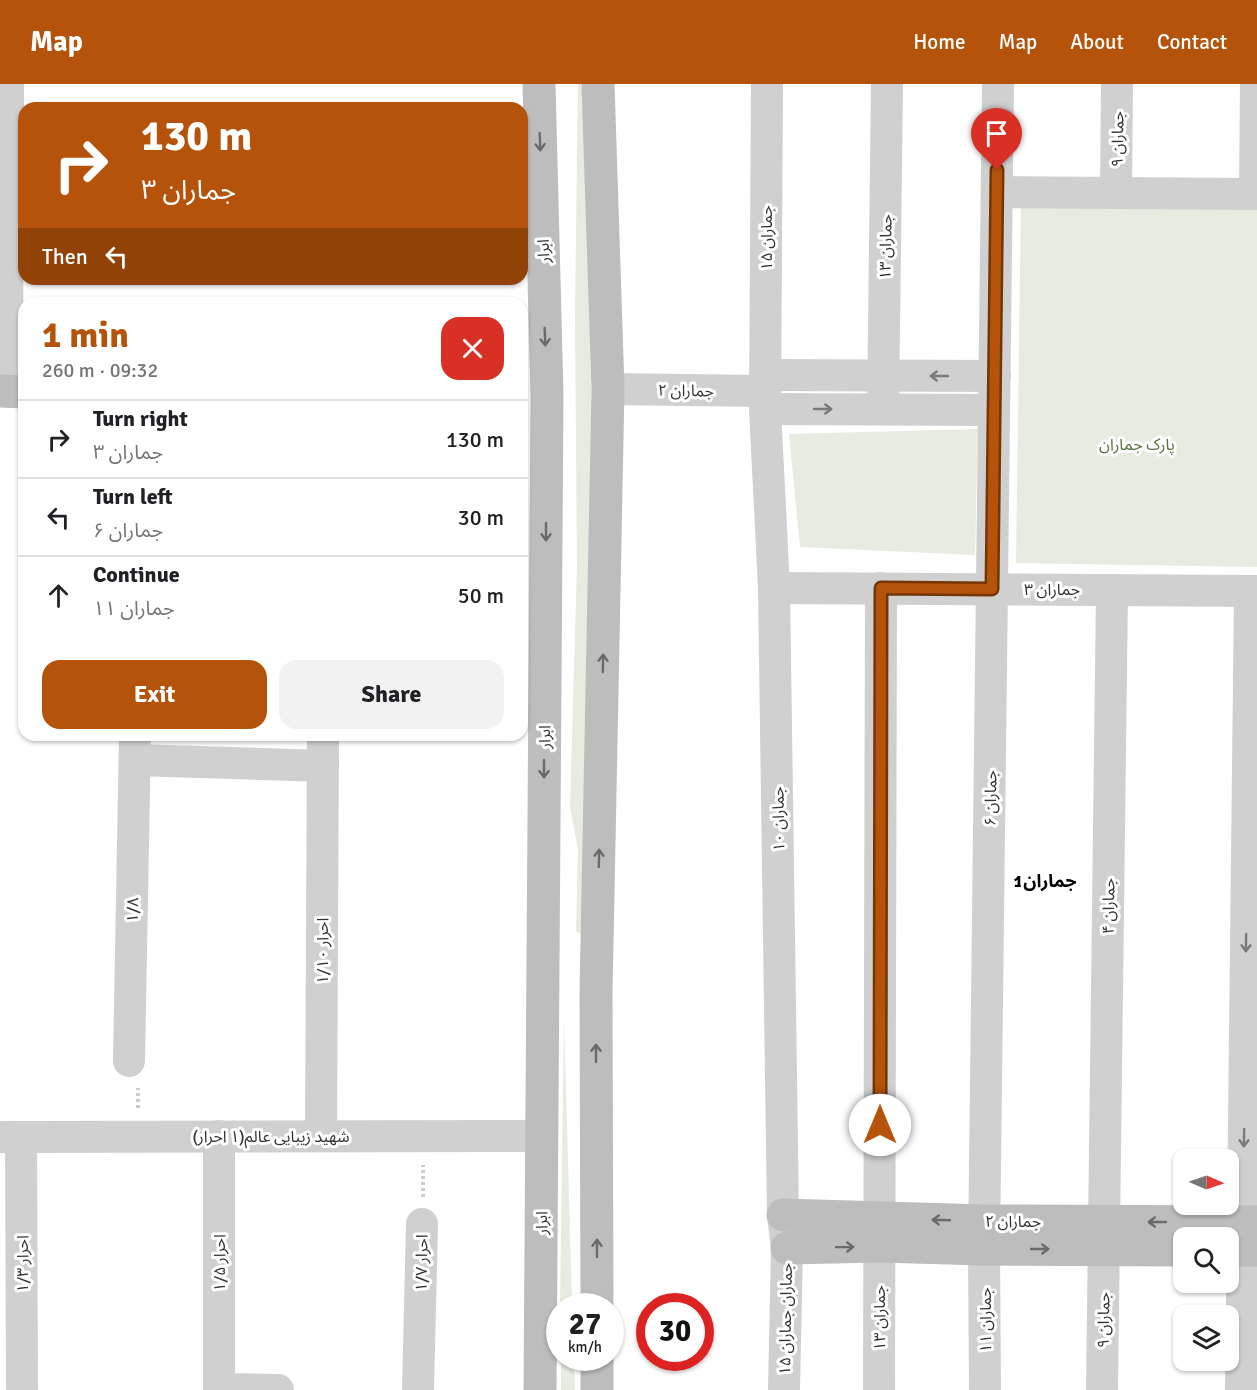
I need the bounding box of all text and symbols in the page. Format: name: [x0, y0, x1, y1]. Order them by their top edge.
text: Map: [30, 25, 83, 59]
text: Home: [913, 29, 966, 55]
text: Map: [999, 29, 1037, 55]
text: About: [1070, 29, 1124, 55]
text: Contact: [1157, 29, 1227, 55]
pin: [971, 108, 1022, 170]
text: 130 m: [141, 111, 252, 162]
street label: جماران ۹: [1108, 111, 1128, 167]
icon: arrive: [980, 117, 1013, 150]
icon: right: [42, 126, 120, 204]
one-way arrow: [535, 132, 546, 152]
text: جماران ۳: [141, 174, 236, 207]
street label: جماران ۱۵: [757, 205, 777, 271]
street label: جماران ۱۳: [875, 214, 897, 280]
street label: ابرار: [534, 239, 554, 264]
icon: left: [100, 240, 133, 273]
text: Then: [42, 243, 88, 270]
text: 1 min: [42, 313, 129, 358]
button: close: [441, 317, 504, 380]
one-way arrow: [540, 327, 551, 347]
text: 260 m · 09:32: [42, 358, 158, 383]
one-way arrow: [930, 370, 950, 382]
street label: جماران ۲: [658, 381, 714, 401]
one-way arrow: [813, 403, 833, 415]
text: Turn right: [93, 405, 188, 432]
icon: right: [42, 423, 75, 456]
text: 130 m: [446, 426, 504, 453]
park label: پارک جماران: [1099, 435, 1175, 455]
text: جماران ۳: [93, 440, 163, 465]
text: Turn left: [93, 483, 173, 510]
icon: left: [42, 501, 75, 534]
text: 30 m: [458, 504, 504, 531]
text: جماران ۶: [93, 518, 163, 543]
one-way arrow: [540, 522, 552, 542]
text: Continue: [93, 561, 180, 588]
icon: ahead: [42, 579, 75, 612]
street label: جماران ۳: [1024, 580, 1080, 600]
text: 50 m: [458, 582, 504, 609]
text: جماران ۱۱: [93, 596, 175, 621]
one-way arrow: [597, 654, 608, 674]
button: Exit: [42, 660, 267, 729]
button: Share: [279, 660, 504, 729]
street label: ابرار: [535, 725, 555, 750]
one-way arrow: [538, 759, 550, 779]
street label: جماران ۶: [981, 770, 1001, 826]
street label: جماران ۱۰: [768, 786, 790, 852]
one-way arrow: [593, 849, 605, 869]
district label: جماران1: [1013, 870, 1077, 892]
street label: جماران ۴: [1099, 878, 1119, 934]
street label: ۱/۸: [123, 897, 143, 923]
street label: ۱/۱۰ احرار: [313, 918, 333, 984]
one-way arrow: [1240, 933, 1252, 953]
one-way arrow: [590, 1044, 602, 1064]
position arrow: [848, 1093, 912, 1157]
street label: شهید زیبایی عالم(۱ احرار): [192, 1127, 350, 1149]
one-way arrow: [1238, 1128, 1250, 1148]
north arrow: [1173, 1149, 1239, 1215]
map controls: [1173, 1149, 1239, 1371]
street label: ابرار: [532, 1211, 552, 1236]
street label: جماران ۲: [985, 1212, 1041, 1232]
one-way arrow: [931, 1214, 951, 1226]
one-way arrow: [1147, 1216, 1167, 1228]
button: search: [1173, 1227, 1239, 1293]
street label: ۱/۵ احرار: [210, 1234, 230, 1292]
street label: ۱/۷ احرار: [412, 1234, 432, 1292]
street label: ۱/۳ احرار: [13, 1235, 33, 1293]
one-way arrow: [591, 1239, 603, 1259]
one-way arrow: [835, 1241, 855, 1252]
one-way arrow: [1030, 1243, 1050, 1255]
street label: جماران جماران ۱۵: [775, 1263, 797, 1375]
street label: جماران ۱۳: [870, 1285, 890, 1351]
street label: جماران ۱۱: [976, 1287, 996, 1353]
street label: جماران ۹: [1094, 1292, 1114, 1348]
speed limit sign: 30: [636, 1293, 714, 1371]
button: layers: [1173, 1305, 1239, 1371]
text: 27: [569, 1306, 601, 1343]
text: km/h: [568, 1338, 602, 1356]

